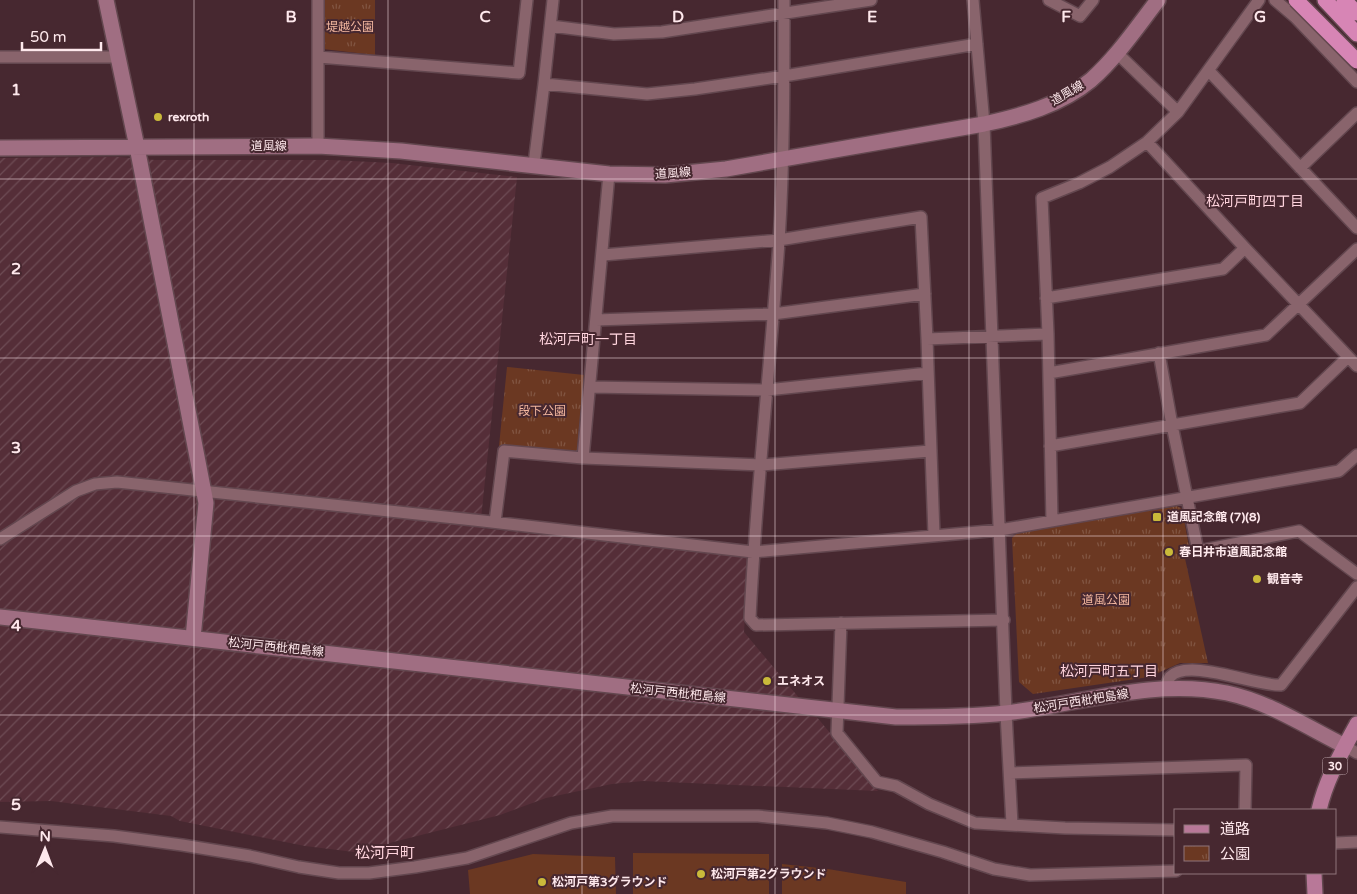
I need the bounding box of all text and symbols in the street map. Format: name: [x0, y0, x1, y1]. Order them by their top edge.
text: B: [285, 7, 297, 27]
text: C: [479, 7, 491, 27]
text: D: [672, 7, 684, 27]
text: E: [867, 7, 877, 27]
text: F: [1061, 7, 1071, 27]
text: G: [1254, 7, 1266, 27]
scale bar: [22, 20, 101, 52]
park label: 堤越公園: [326, 20, 374, 34]
text: 50 m: [30, 28, 67, 46]
street label: 道風線: [1048, 78, 1086, 108]
text: 1: [11, 80, 21, 100]
place label: rexroth: [168, 110, 209, 124]
marker: rexroth: [152, 111, 164, 123]
street label: 道風線: [251, 139, 287, 153]
street label: 道風線: [655, 165, 691, 181]
district label: 松河戸町四丁目: [1206, 193, 1304, 210]
text: 2: [11, 259, 21, 279]
district label: 松河戸町一丁目: [539, 331, 637, 348]
park label: 段下公園: [518, 404, 566, 418]
text: 3: [11, 438, 21, 458]
place label: 道風記念館 (7)(8): [1167, 510, 1260, 524]
marker: 道風記念館 (7)(8): [1151, 511, 1163, 523]
place label: 春日井市道風記念館: [1179, 545, 1287, 559]
marker: 春日井市道風記念館: [1163, 546, 1175, 558]
place label: 観音寺: [1267, 572, 1303, 586]
marker: 観音寺: [1251, 573, 1263, 585]
park label: 道風公園: [1082, 593, 1130, 607]
text: 4: [11, 616, 21, 636]
street label: 松河戸西枇杷島線: [228, 635, 324, 659]
district label: 松河戸町五丁目: [1060, 663, 1158, 680]
place label: エネオス: [777, 674, 825, 688]
marker: エネオス: [761, 675, 773, 687]
street label: 松河戸西枇杷島線: [630, 681, 726, 705]
street label: 松河戸西枇杷島線: [1032, 687, 1130, 715]
road number: 30: [1322, 758, 1348, 774]
text: 5: [11, 795, 21, 815]
legend: [1174, 809, 1337, 874]
text: 道路: [1220, 820, 1250, 838]
north arrow: [20, 824, 70, 874]
text: N: [39, 828, 51, 845]
district label: 松河戸町: [355, 844, 415, 862]
text: 公園: [1220, 845, 1250, 863]
place label: 松河戸第2グラウンド: [711, 867, 827, 881]
marker: 松河戸第2グラウンド: [695, 868, 707, 880]
place label: 松河戸第3グラウンド: [552, 875, 668, 889]
marker: 松河戸第3グラウンド: [536, 876, 548, 888]

